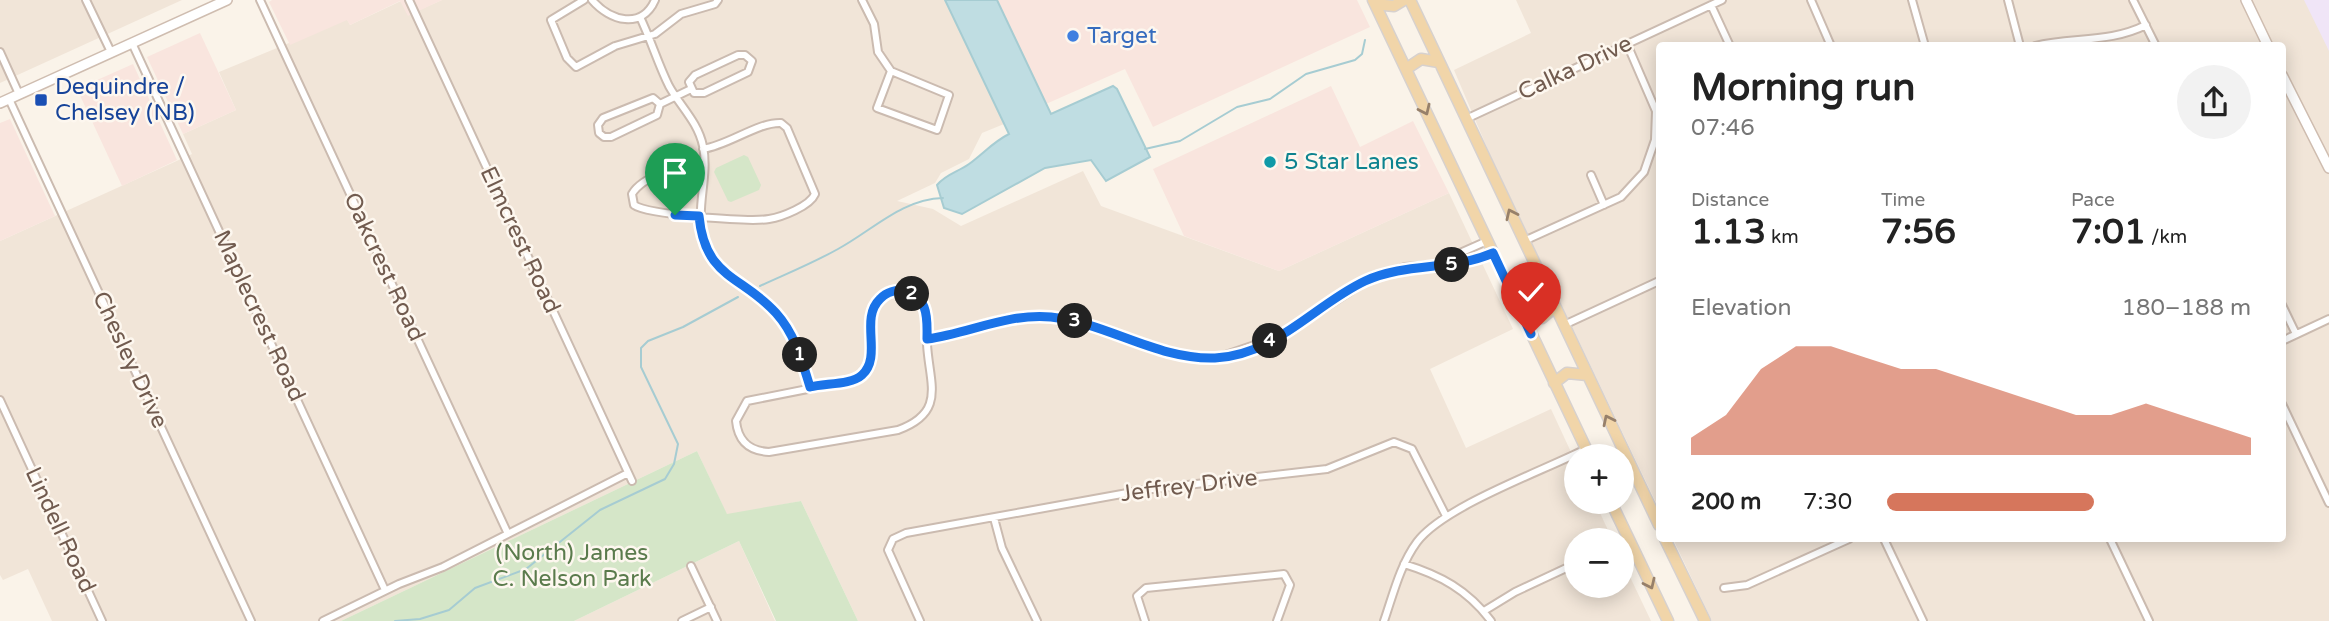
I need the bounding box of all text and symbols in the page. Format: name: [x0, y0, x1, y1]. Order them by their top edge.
place label: Target: [1087, 22, 1157, 50]
marker: Target: [1065, 28, 1081, 44]
street label: Calka Drive: [1514, 29, 1636, 107]
text: Morning run: [1691, 65, 1915, 111]
button: share: [2177, 65, 2251, 139]
place label: Dequindre / Chelsey (NB): [55, 73, 195, 127]
marker: Dequindre / Chelsey (NB): [33, 92, 49, 108]
one-way arrow: [1417, 103, 1431, 115]
text: 07:46: [1691, 114, 1755, 142]
pin: [645, 143, 705, 215]
place label: 5 Star Lanes: [1284, 148, 1419, 176]
icon: arrive: [656, 154, 694, 192]
marker: 5 Star Lanes: [1262, 154, 1278, 170]
street label: Elmcrest Road: [474, 162, 566, 318]
street label: Oakcrest Road: [337, 188, 431, 346]
text: Distance: [1691, 189, 1769, 211]
text: Time: [1881, 189, 1925, 211]
text: Pace: [2071, 189, 2115, 211]
one-way arrow: [1505, 209, 1519, 221]
text: 1.13: [1691, 211, 1766, 253]
text: 7:56: [1881, 211, 1956, 253]
text: 7:01: [2071, 211, 2146, 253]
street label: Maplecrest Road: [207, 226, 311, 406]
text: km: [1766, 226, 1799, 248]
text: /km: [2146, 226, 2187, 248]
pin: 5: [1434, 247, 1470, 282]
text: 5: [1446, 253, 1457, 275]
pin: [1501, 262, 1561, 334]
icon: check: [1512, 273, 1550, 311]
pin: 2: [894, 276, 930, 312]
text: 2: [906, 282, 917, 304]
street label: Chesley Drive: [86, 287, 174, 433]
text: Elevation: [1691, 294, 1792, 322]
text: 180–188 m: [2122, 294, 2251, 322]
pin: 3: [1058, 304, 1092, 338]
text: 3: [1069, 309, 1080, 331]
pin: 4: [1252, 324, 1288, 358]
text: 4: [1264, 329, 1275, 351]
pin: 1: [782, 338, 818, 372]
text: 1: [794, 343, 805, 365]
one-way arrow: [1603, 415, 1617, 427]
map controls: [1564, 444, 1634, 598]
button: +: [1564, 444, 1634, 514]
street label: Lindell Road: [19, 463, 101, 597]
street label: Jeffrey Drive: [1119, 464, 1259, 508]
text: 200 m: [1691, 488, 1761, 516]
text: 7:30: [1803, 488, 1852, 516]
button: −: [1564, 528, 1634, 598]
park label: (North) James C. Nelson Park: [493, 539, 651, 593]
one-way arrow: [1642, 577, 1656, 589]

